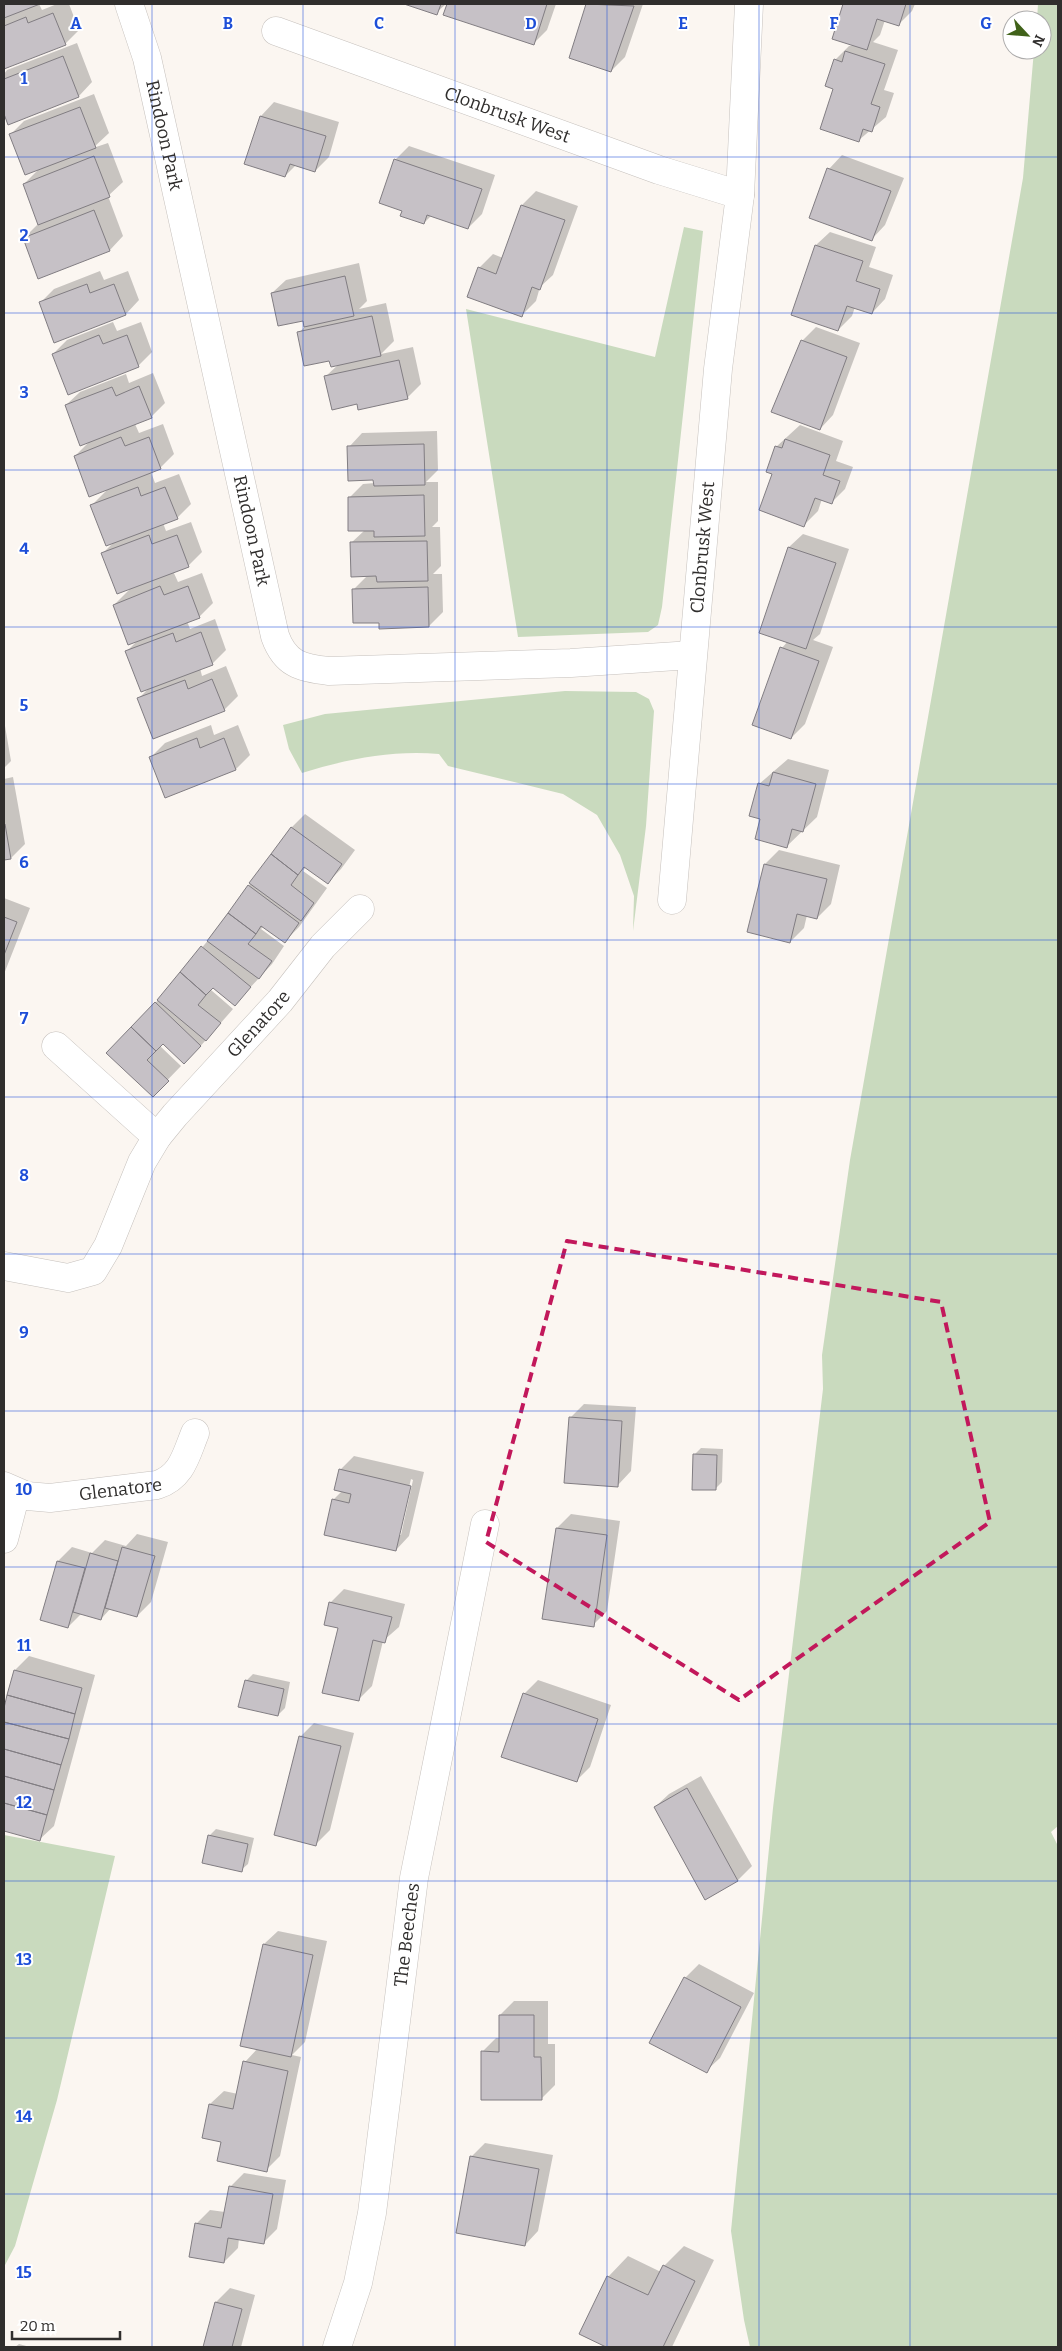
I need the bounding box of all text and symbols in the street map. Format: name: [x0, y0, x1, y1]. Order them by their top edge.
north arrow: [1002, 10, 1052, 60]
text: A: [70, 14, 82, 33]
text: B: [223, 14, 233, 33]
text: C: [374, 14, 384, 33]
text: D: [525, 14, 537, 33]
text: E: [678, 14, 688, 33]
text: F: [830, 14, 839, 33]
text: G: [980, 14, 992, 33]
text: N: [1028, 32, 1048, 49]
text: 1: [21, 69, 28, 88]
street label: Rindoon Park: [141, 78, 187, 193]
street label: Clonbrusk West: [441, 82, 574, 148]
text: 2: [19, 226, 29, 245]
text: 3: [19, 383, 29, 402]
street label: Rindoon Park: [229, 473, 275, 589]
street label: Clonbrusk West: [686, 480, 719, 614]
text: 4: [19, 539, 29, 558]
text: 5: [20, 696, 29, 715]
text: 6: [19, 853, 29, 872]
street label: Glenatore: [222, 986, 295, 1062]
text: 7: [20, 1009, 29, 1028]
text: 8: [19, 1166, 29, 1185]
text: 9: [19, 1323, 29, 1342]
street label: Glenatore: [78, 1474, 163, 1505]
text: 10: [15, 1480, 33, 1499]
text: 11: [17, 1636, 31, 1655]
text: 12: [16, 1793, 32, 1812]
street label: The Beeches: [389, 1882, 424, 1988]
text: 13: [16, 1950, 32, 1969]
text: 14: [16, 2107, 33, 2126]
text: 15: [16, 2263, 32, 2282]
scale bar: [12, 2308, 120, 2340]
text: 20 m: [20, 2317, 56, 2335]

